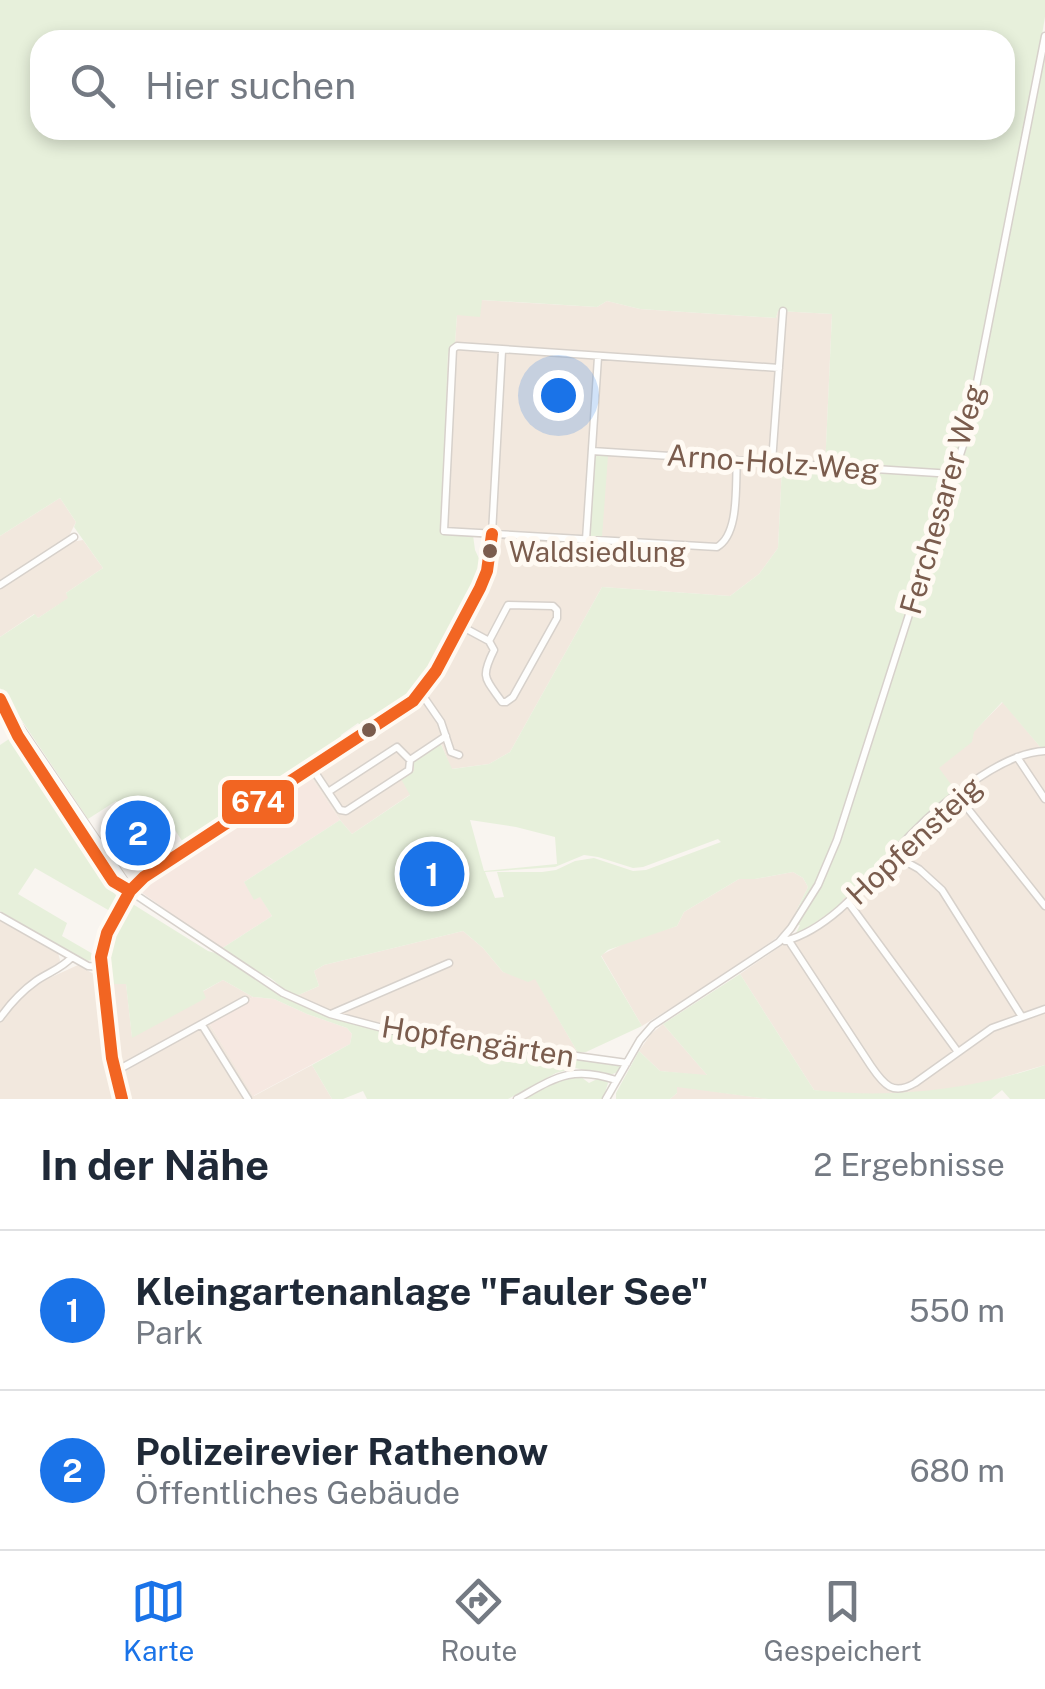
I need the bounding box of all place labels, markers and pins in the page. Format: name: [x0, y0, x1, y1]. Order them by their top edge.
place label: Waldsiedlung: [509, 535, 686, 568]
marker: Waldsiedlung: [480, 541, 500, 561]
unlabelled marker: [359, 720, 379, 740]
pin: 2: [106, 796, 170, 870]
pin: 1: [400, 836, 464, 912]

